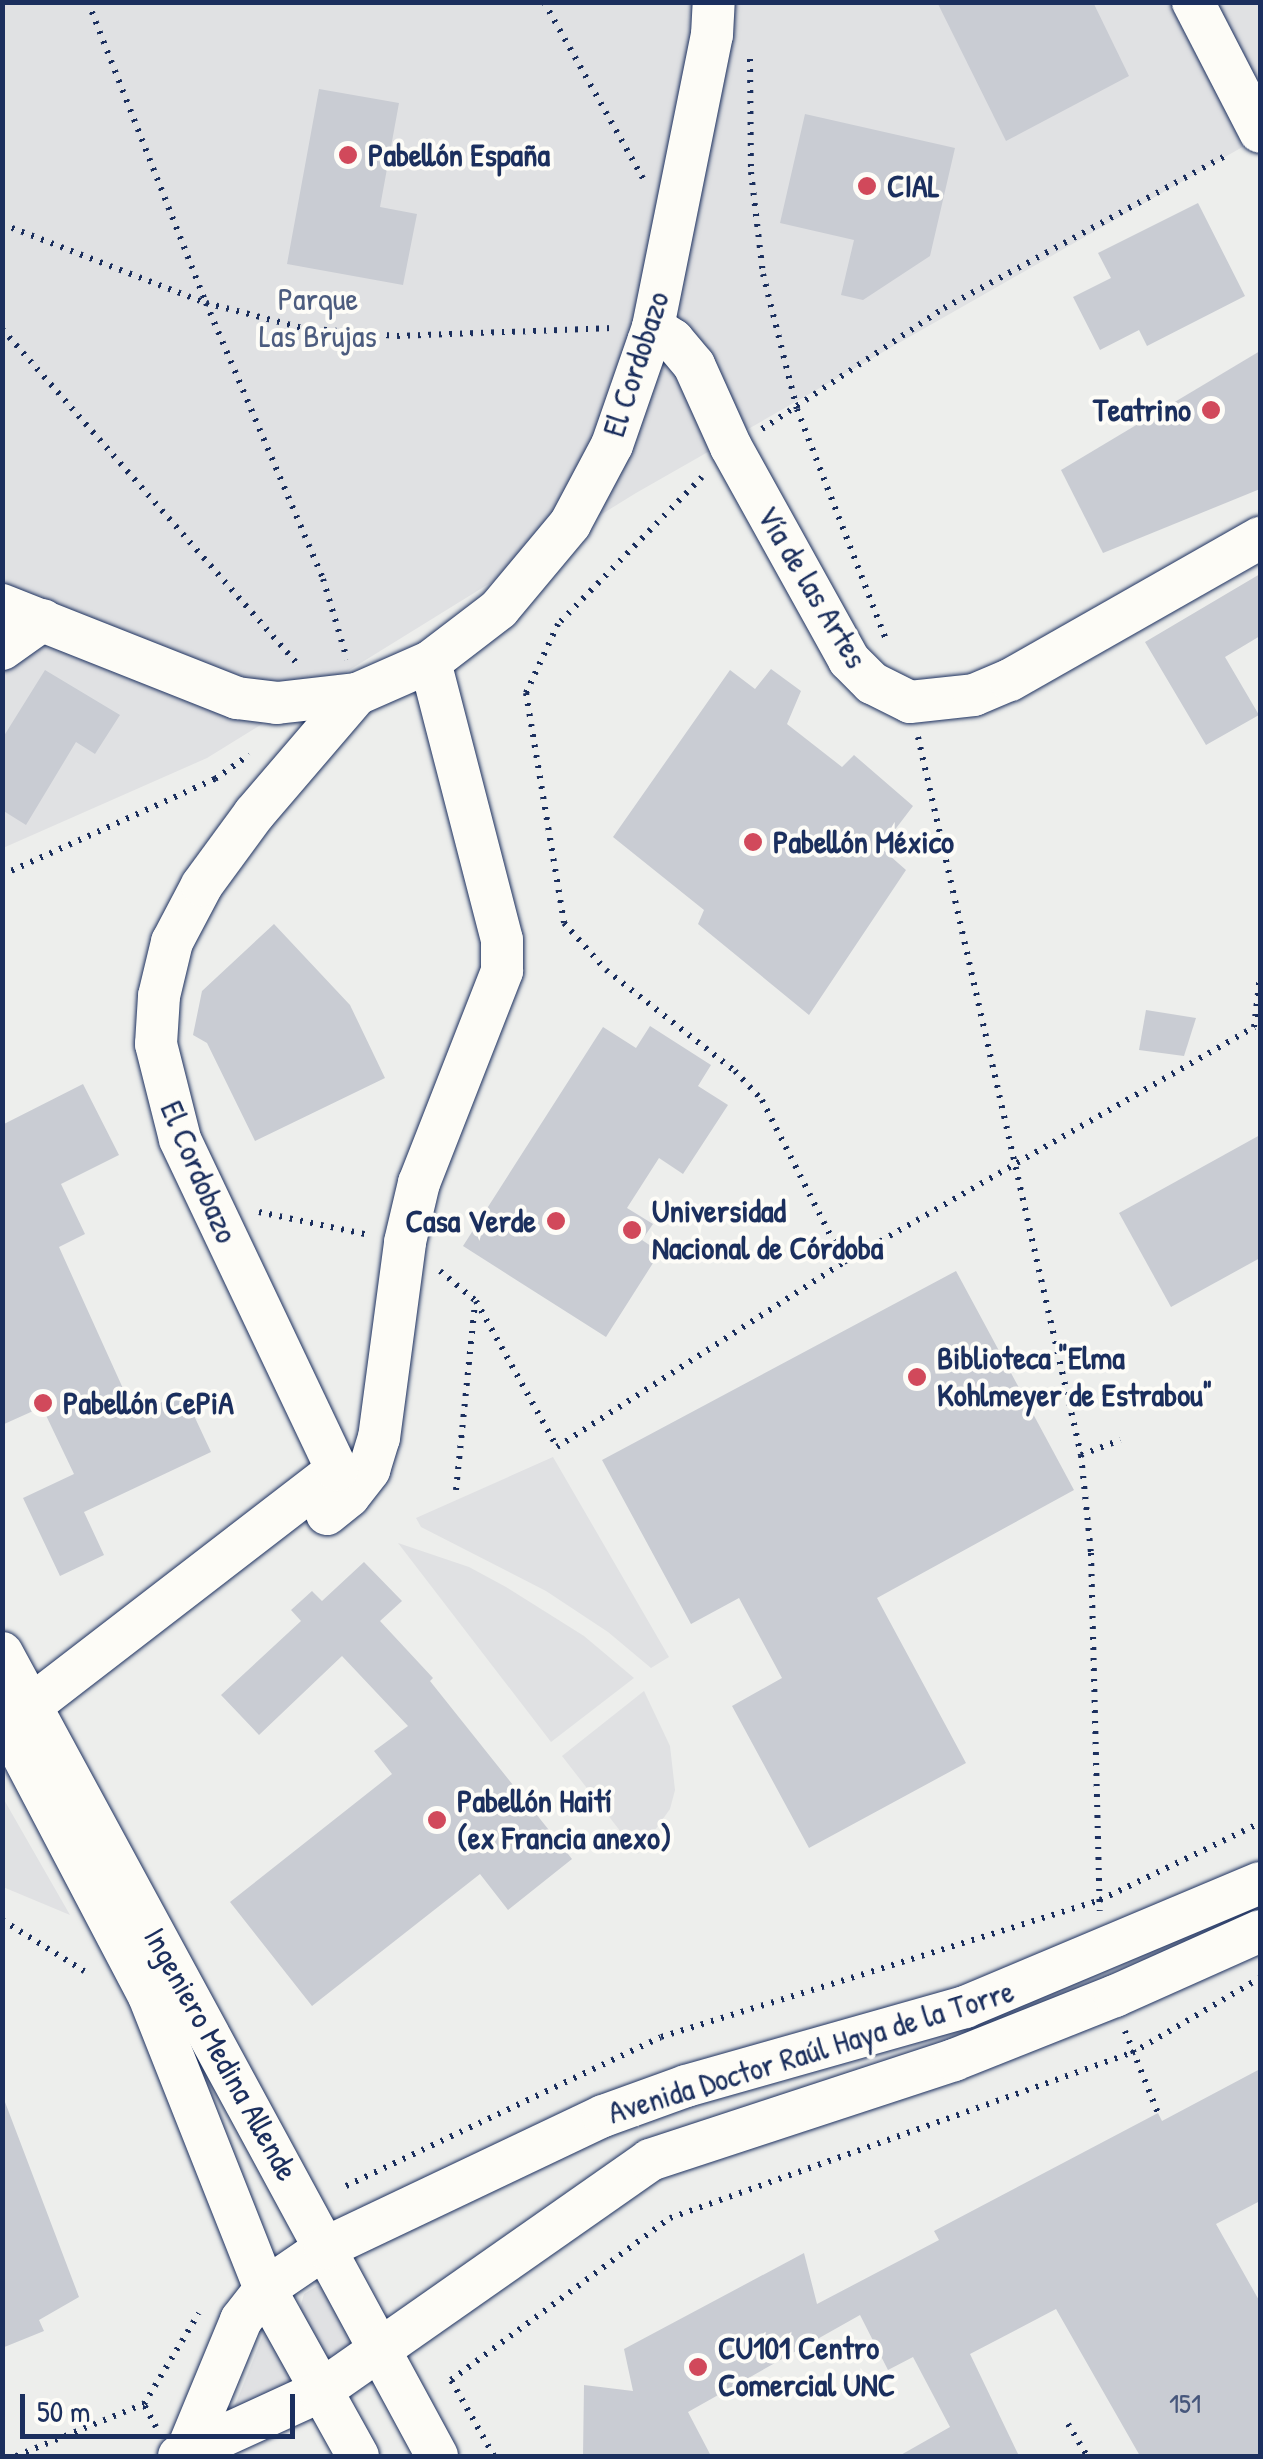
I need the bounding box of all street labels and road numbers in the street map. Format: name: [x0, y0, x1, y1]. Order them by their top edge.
street label: El Cordobazo: [594, 287, 678, 441]
street label: Vía de las Artes: [749, 499, 875, 675]
street label: El Cordobazo: [152, 1095, 246, 1249]
street label: Ingeniero Medina Allende: [135, 1921, 307, 2187]
street label: Avenida Doctor Raúl Haya de la Torre: [604, 1972, 1018, 2132]

